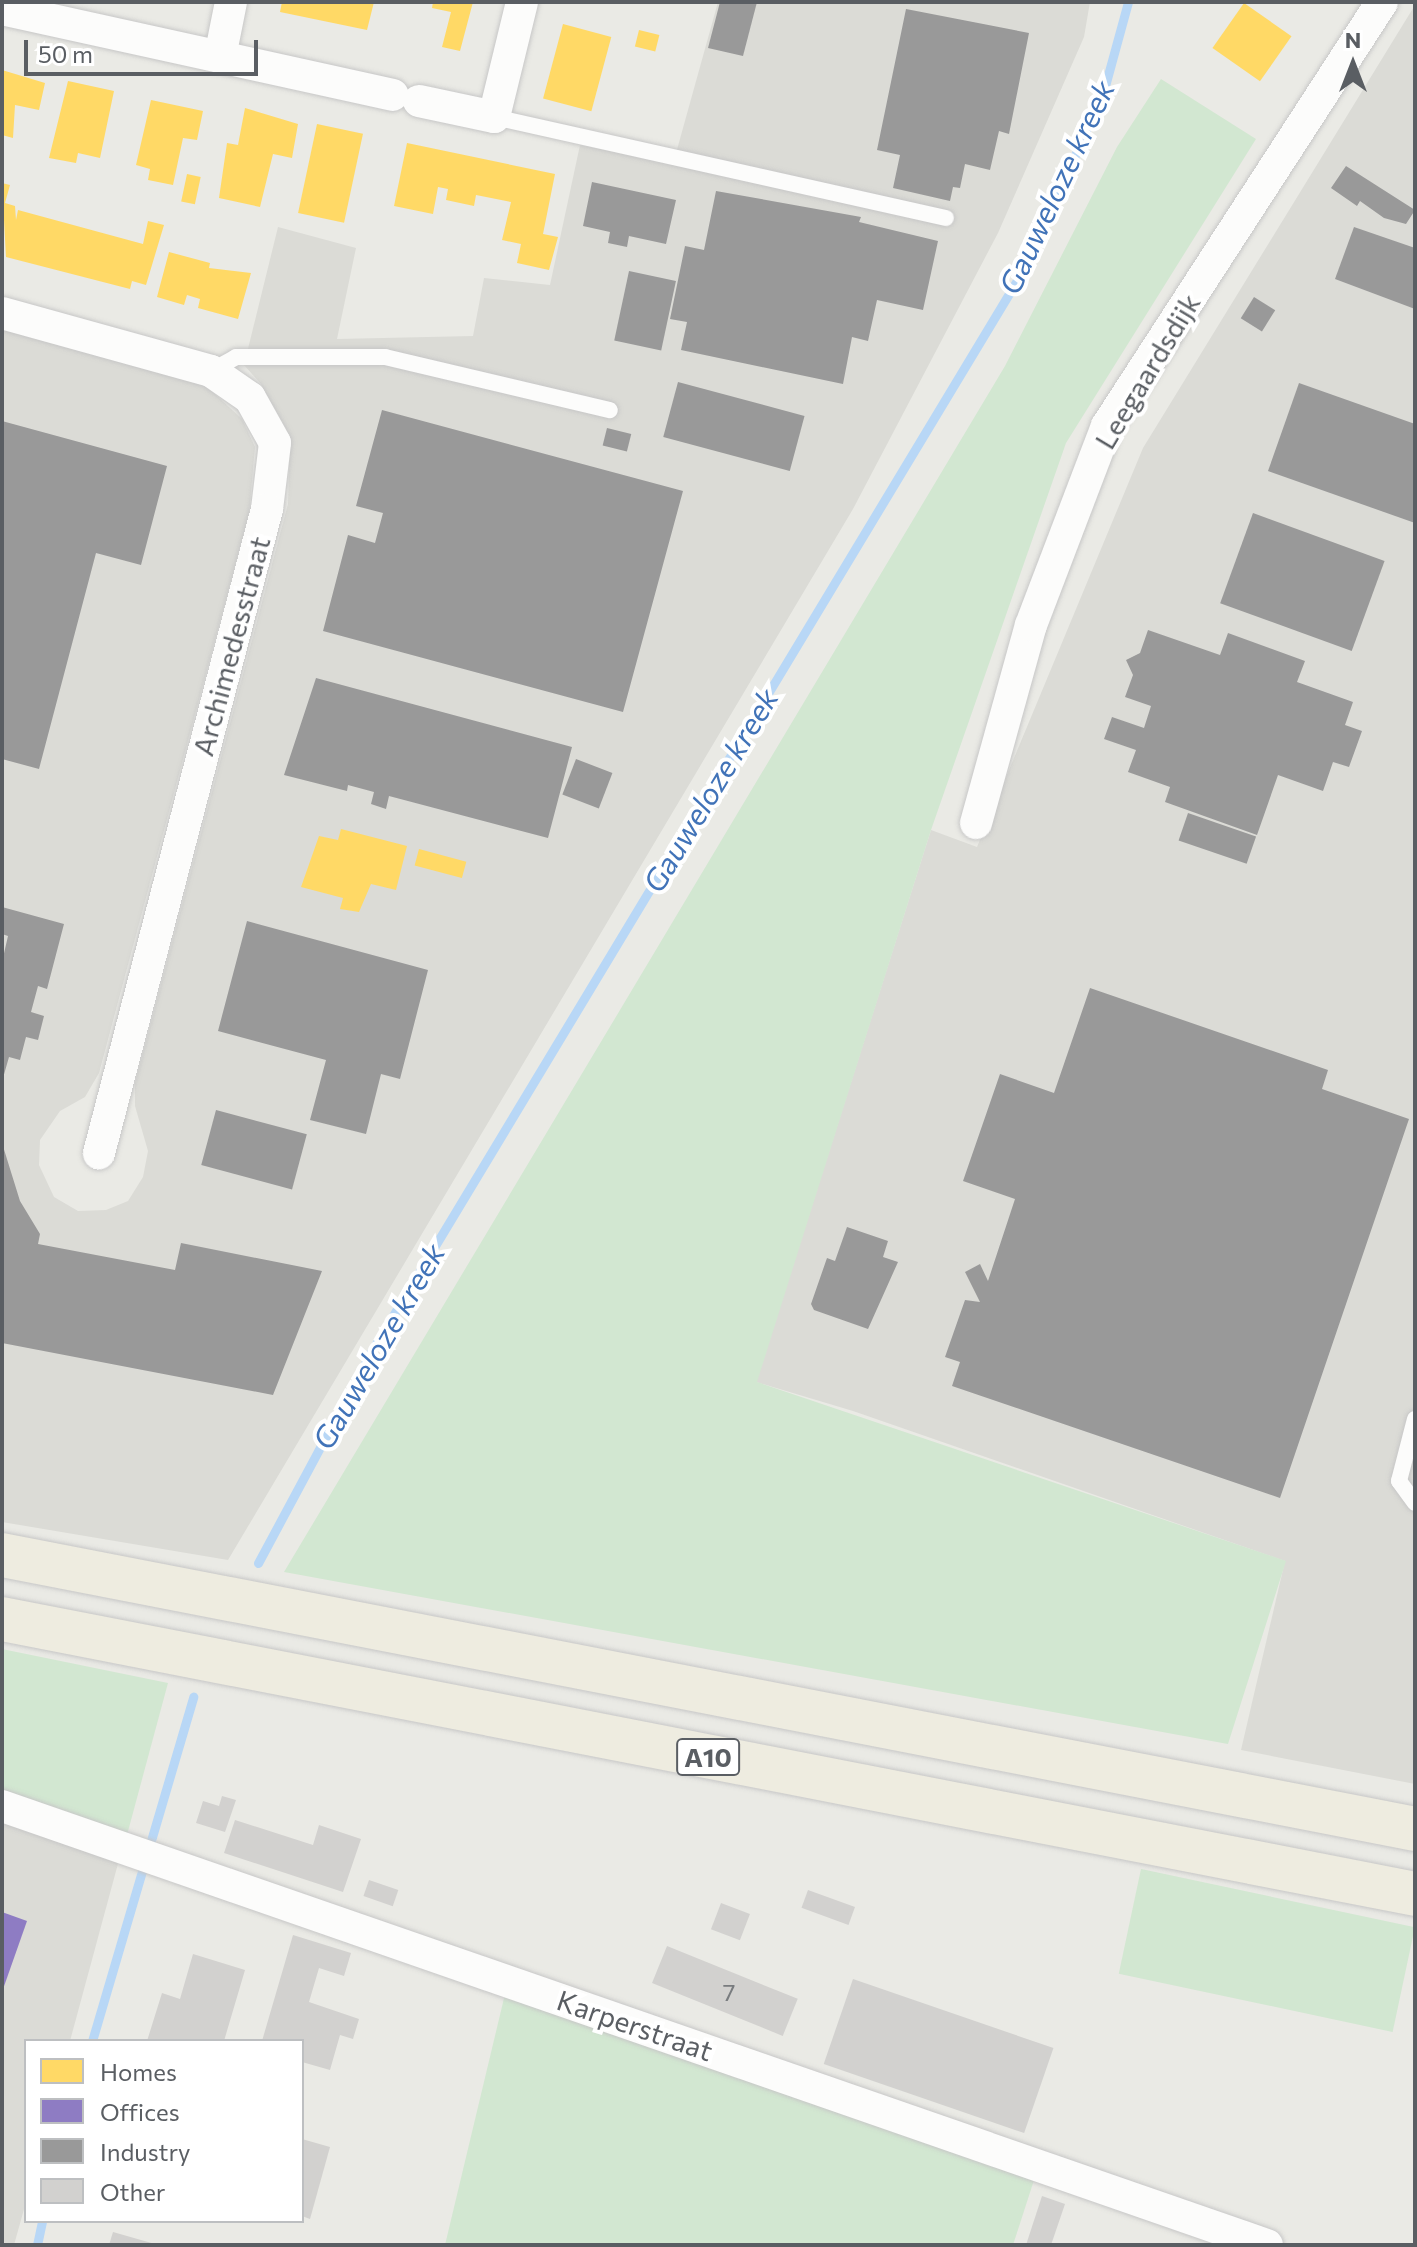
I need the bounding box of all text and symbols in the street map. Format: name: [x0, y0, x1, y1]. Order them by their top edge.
scale bar: [28, 24, 262, 74]
north arrow: [1313, 24, 1393, 104]
text: N: [1345, 26, 1361, 53]
text: 50 m: [38, 39, 93, 68]
water label: Gauweloze kreek: [991, 74, 1121, 300]
street label: Leegaardsdijk: [1088, 287, 1206, 455]
street label: Archimedesstraat: [186, 533, 276, 759]
water label: Gauweloze kreek: [635, 681, 785, 899]
water label: Gauweloze kreek: [305, 1237, 451, 1455]
road number: A10: [676, 1735, 740, 1779]
house number: 7: [723, 1978, 735, 2006]
street label: Karperstraat: [553, 1983, 717, 2067]
legend: [24, 2039, 304, 2223]
text: Homes: [100, 2057, 177, 2086]
text: Offices: [100, 2097, 180, 2126]
text: Industry: [100, 2137, 190, 2166]
text: Other: [100, 2177, 165, 2206]

